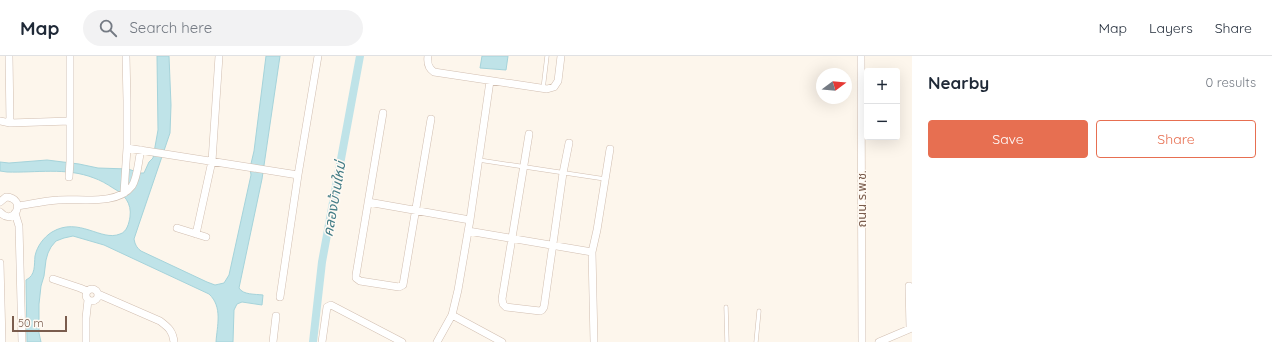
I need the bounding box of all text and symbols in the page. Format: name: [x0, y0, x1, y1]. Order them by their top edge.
search box: [83, 10, 363, 46]
text: Map: [20, 16, 59, 40]
icon: search: [97, 17, 119, 39]
text: Search here: [129, 18, 212, 37]
text: Map: [1098, 19, 1127, 37]
text: Layers: [1149, 19, 1193, 37]
text: Share: [1215, 19, 1252, 37]
north arrow: [816, 68, 852, 104]
map controls: [864, 68, 900, 140]
button: +: [864, 68, 900, 104]
text: Nearby: [928, 72, 989, 93]
text: 0 results: [1205, 74, 1256, 90]
button: −: [864, 104, 900, 140]
button: Save: [928, 120, 1088, 158]
button: Share: [1096, 120, 1256, 158]
water label: คลองบ้านใหม่: [319, 158, 350, 238]
street label: ถนน ร.พ.ช.: [853, 171, 869, 227]
scale bar: [12, 314, 67, 333]
text: 50 m: [18, 316, 44, 330]

